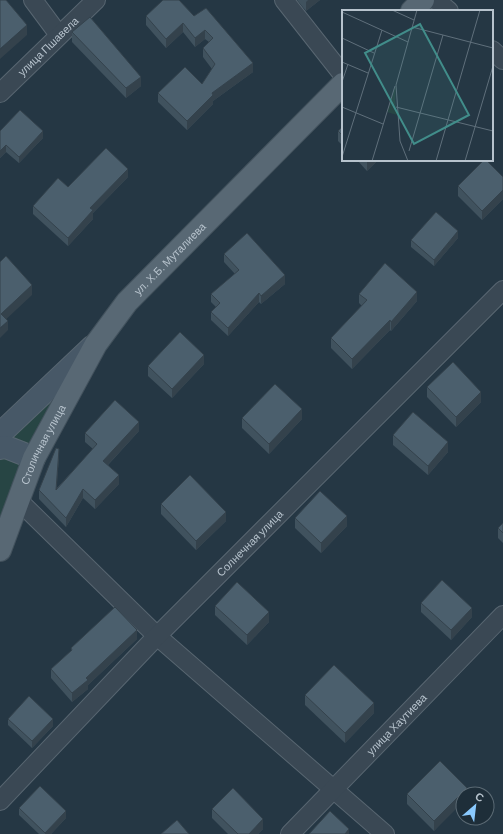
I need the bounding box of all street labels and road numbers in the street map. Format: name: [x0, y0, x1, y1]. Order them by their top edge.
street label: улица Пшавела: [15, 13, 81, 78]
street label: ул. Х.Б. Муталиева: [131, 219, 209, 297]
street label: Столичная улица: [18, 401, 68, 486]
street label: Солнечная улица: [214, 506, 286, 579]
street label: улица Хаутиева: [364, 690, 430, 757]

